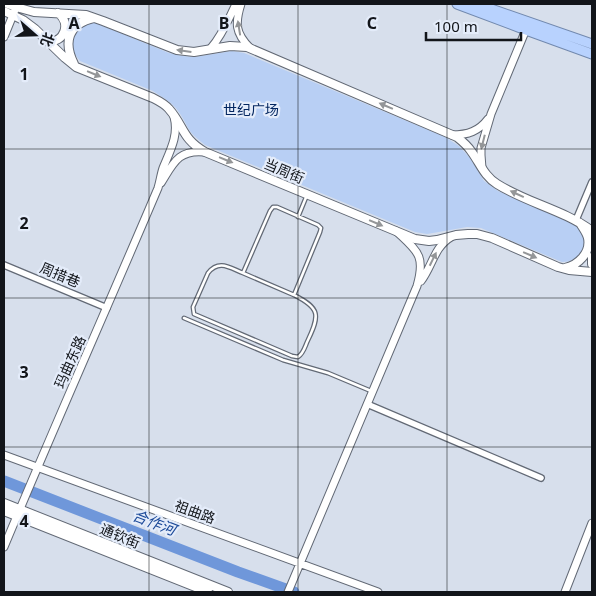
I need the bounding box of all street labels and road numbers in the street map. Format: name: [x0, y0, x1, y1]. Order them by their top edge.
street label: 当周街: [261, 154, 307, 187]
street label: 周措巷: [37, 258, 83, 291]
street label: 玛曲东路: [49, 332, 90, 391]
street label: 祖曲路: [172, 495, 218, 528]
street label: 通钦街: [97, 519, 143, 552]

